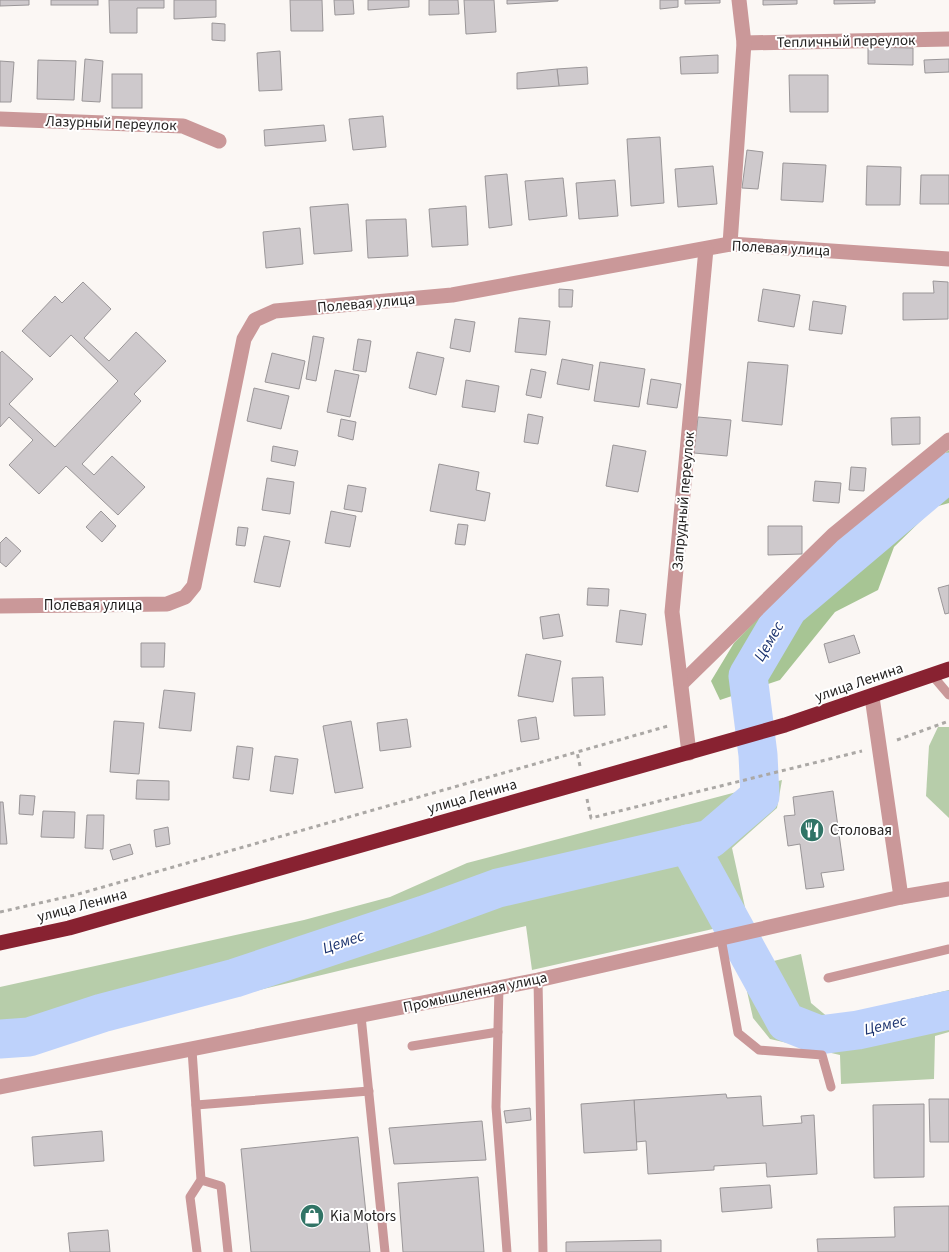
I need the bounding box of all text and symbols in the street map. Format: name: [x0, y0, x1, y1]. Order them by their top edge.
street label: Тепличный переулок: [776, 30, 916, 53]
street label: Лазурный переулок: [45, 111, 177, 136]
street label: Полевая улица: [731, 235, 831, 262]
street label: Полевая улица: [316, 289, 416, 318]
street label: Запрудный переулок: [667, 430, 700, 571]
street label: Полевая улица: [44, 595, 142, 616]
water label: Цемес: [749, 617, 789, 666]
street label: улица Ленина: [812, 658, 906, 707]
street label: улица Ленина: [425, 774, 519, 819]
restaurant icon: Столовая: [799, 817, 825, 843]
place label: Столовая: [830, 820, 892, 841]
street label: улица Ленина: [35, 883, 129, 928]
water label: Цемес: [320, 925, 367, 959]
street label: Промышленная улица: [401, 967, 549, 1018]
water label: Цемес: [862, 1009, 909, 1040]
shop icon: Kia Motors: [299, 1203, 325, 1229]
place label: Kia Motors: [330, 1206, 396, 1227]

